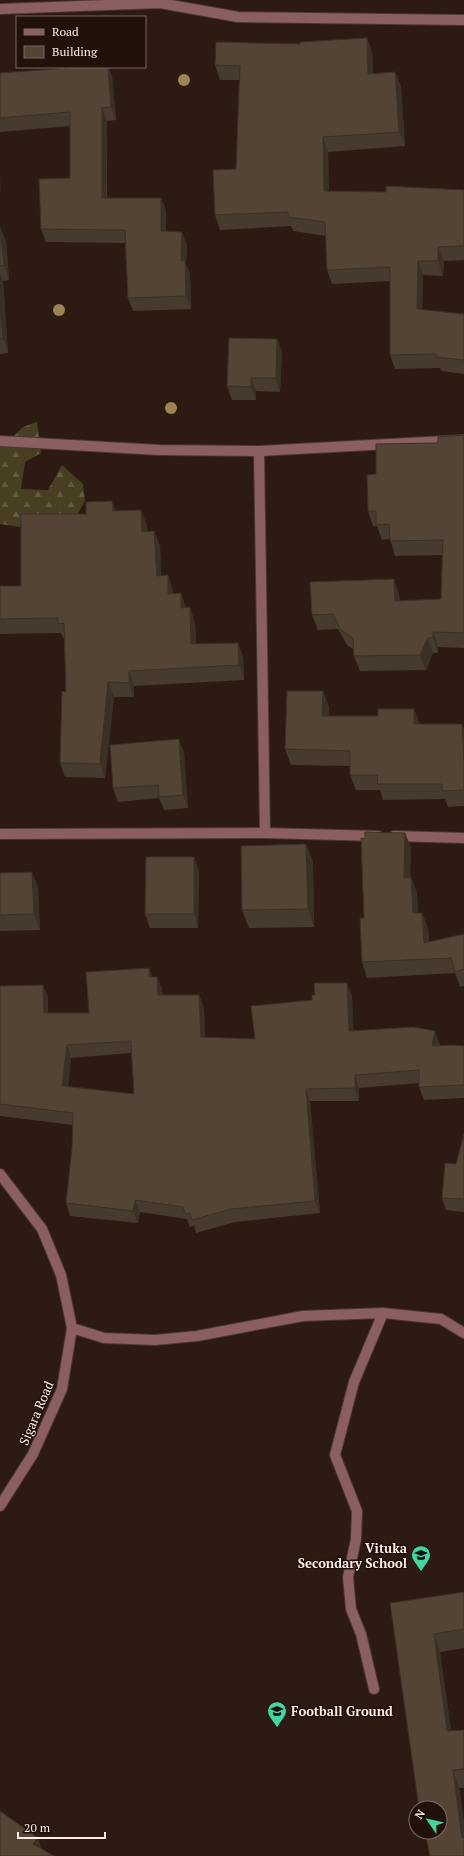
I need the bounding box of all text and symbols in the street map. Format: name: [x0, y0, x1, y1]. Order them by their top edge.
legend: [16, 16, 146, 68]
text: Road: [52, 24, 79, 39]
text: Building: [52, 44, 98, 59]
street label: Sigara Road: [14, 1378, 58, 1448]
place label: Vituka Secondary School: [298, 1539, 408, 1572]
school or university icon: Vituka Secondary School: [410, 1544, 432, 1572]
school or university icon: Football Ground: [266, 1700, 288, 1728]
place label: Football Ground: [291, 1702, 393, 1720]
north arrow: [408, 1800, 448, 1840]
text: N: [412, 1806, 428, 1822]
scale bar: [18, 1814, 105, 1840]
text: 20 m: [24, 1820, 51, 1835]

